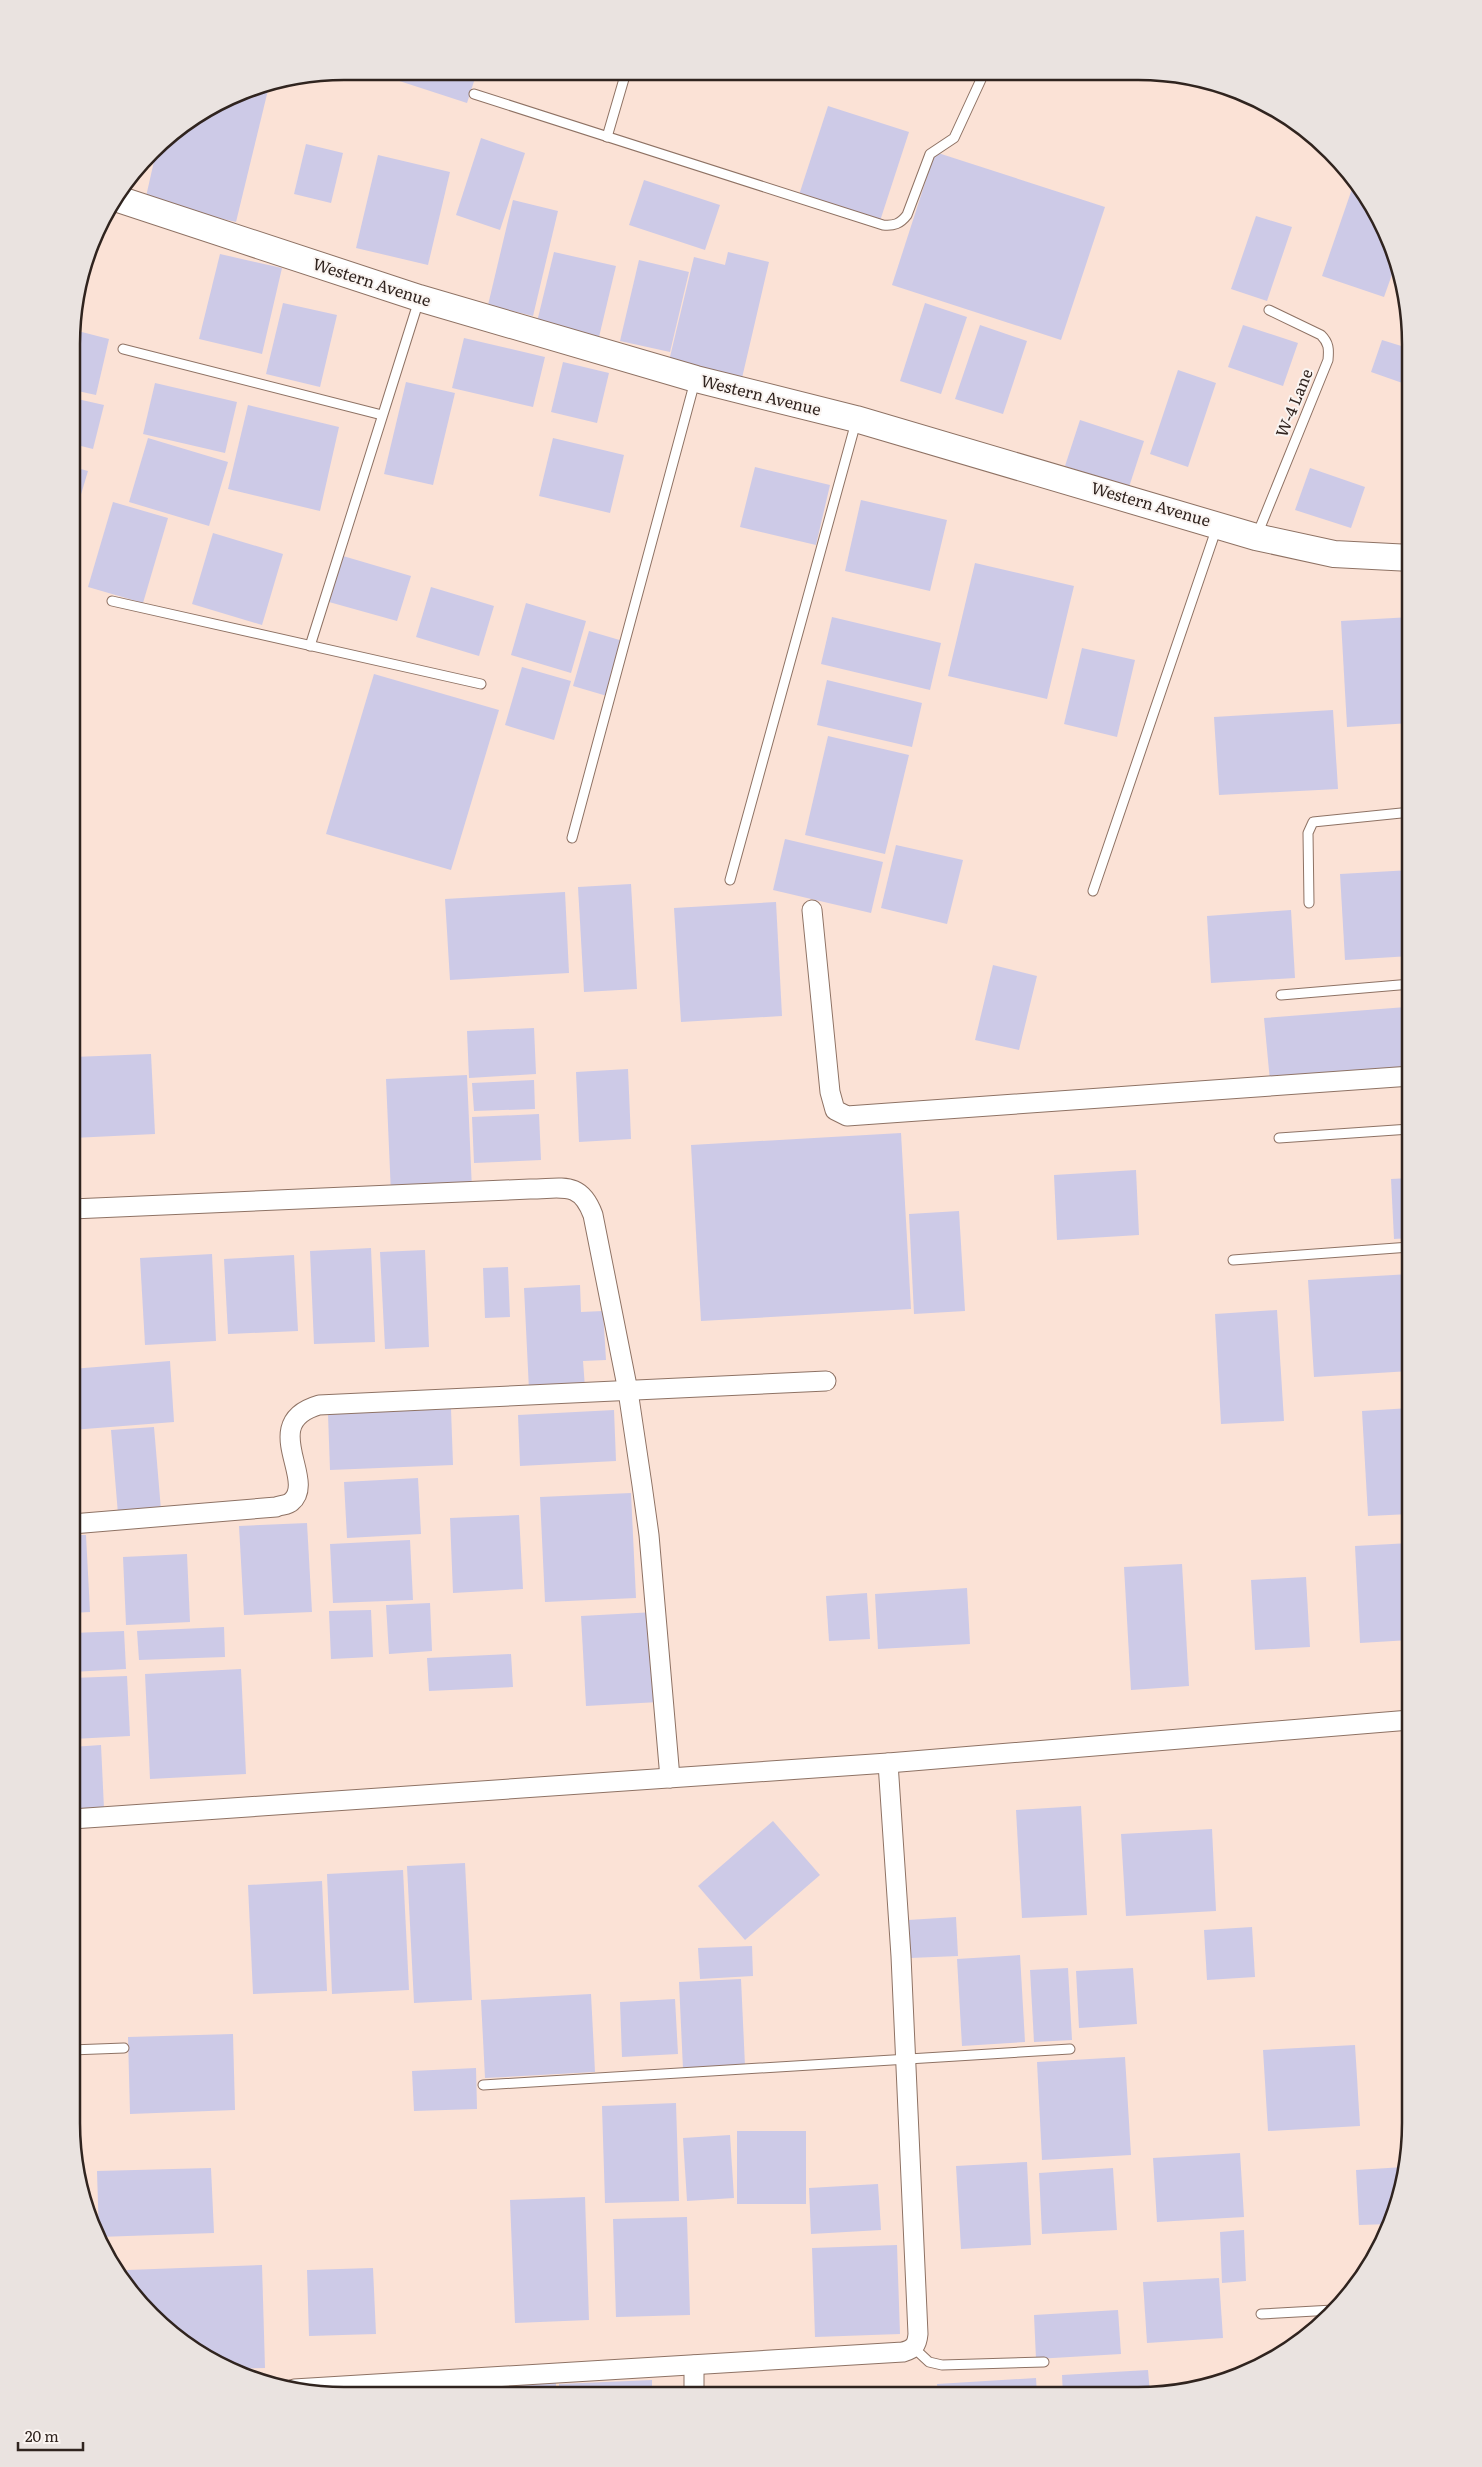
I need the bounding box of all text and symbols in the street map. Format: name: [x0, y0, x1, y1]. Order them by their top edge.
street label: Western Avenue: [310, 251, 435, 312]
street label: W-4 Lane: [1268, 365, 1318, 440]
street label: Western Avenue: [699, 367, 824, 421]
street label: Western Avenue: [1089, 475, 1214, 532]
scale bar: [18, 2420, 82, 2452]
text: 20 m: [25, 2424, 59, 2447]

